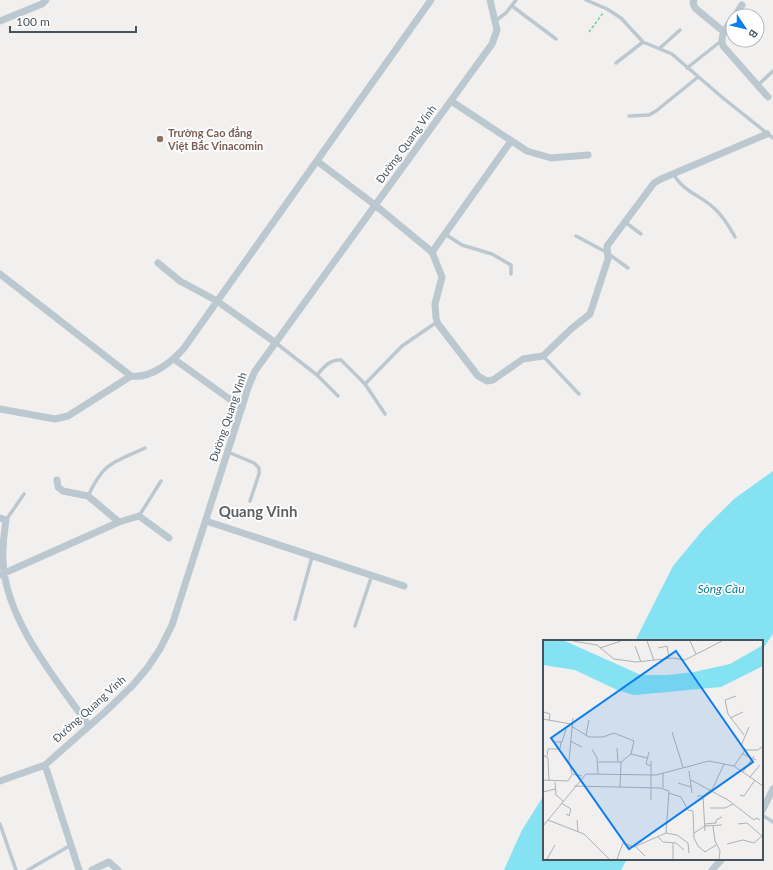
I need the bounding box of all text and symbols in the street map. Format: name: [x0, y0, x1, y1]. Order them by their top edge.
scale bar: [10, 8, 136, 34]
north arrow: [725, 8, 765, 48]
text: 100 m: [16, 14, 50, 29]
text: B: [746, 27, 761, 41]
street label: Đường Quang Vinh: [373, 102, 438, 185]
place label: Trường Cao đẳng Việt Bắc Vinacomin: [167, 126, 263, 152]
marker: Trường Cao đẳng Việt Bắc Vinacomin: [155, 134, 165, 144]
street label: Đường Quang Vinh: [206, 370, 249, 463]
district label: Quang Vinh: [219, 502, 297, 520]
water label: Sông Cầu: [697, 581, 745, 596]
inset map: [543, 640, 763, 860]
street label: Đường Quang Vinh: [50, 672, 128, 745]

